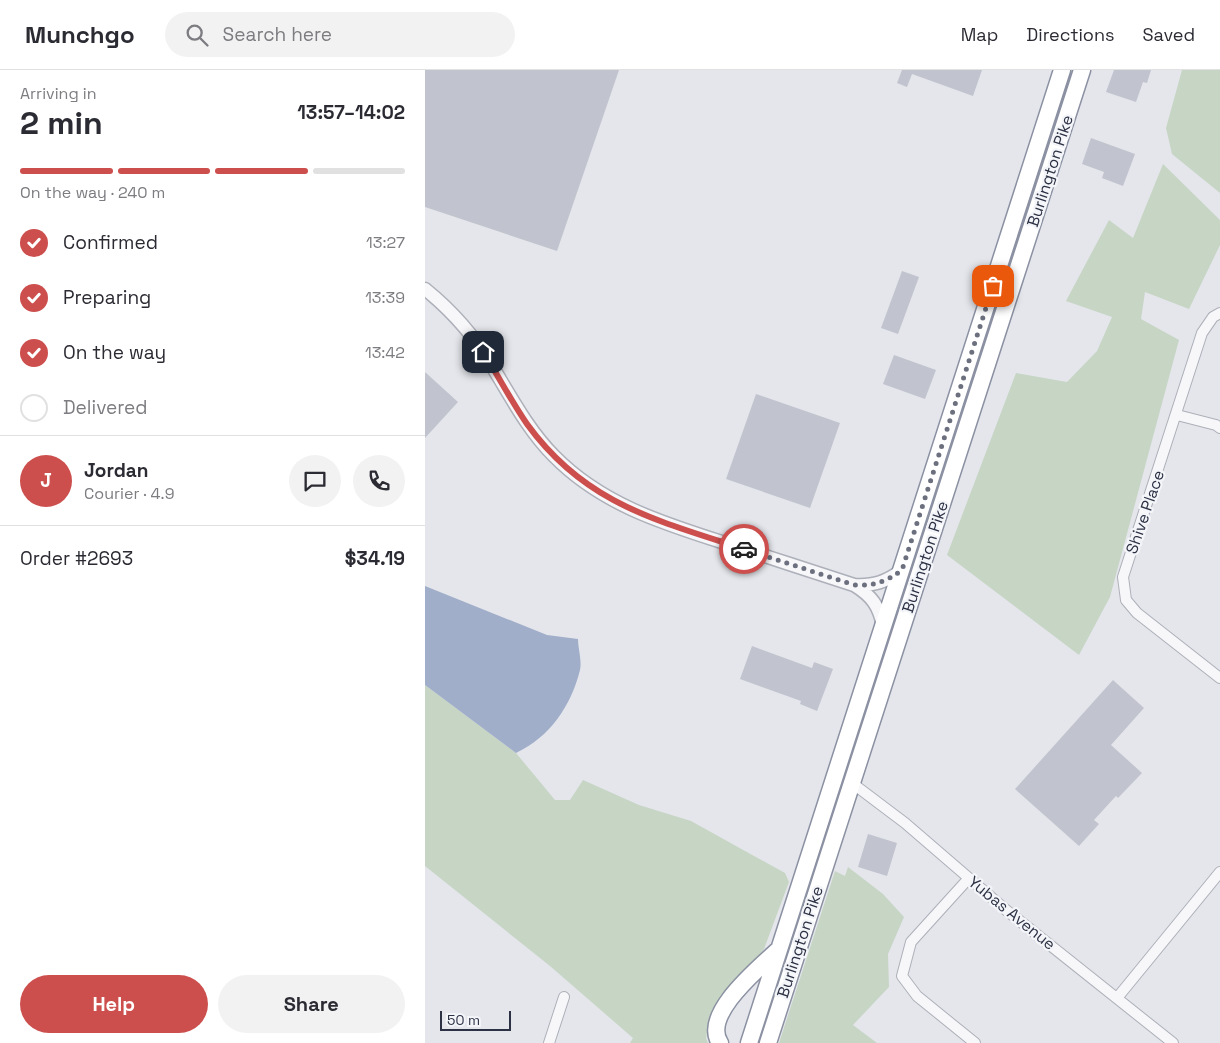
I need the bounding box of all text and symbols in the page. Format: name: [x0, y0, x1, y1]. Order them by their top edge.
search box: [165, 12, 515, 57]
text: Munchgo: [25, 19, 135, 50]
icon: search: [183, 21, 211, 49]
text: Search here: [223, 22, 332, 47]
text: Map: [961, 23, 998, 46]
text: Directions: [1026, 23, 1115, 46]
text: Saved: [1143, 23, 1195, 46]
text: Arriving in: [20, 83, 97, 104]
text: 13:57–14:02: [297, 100, 405, 125]
text: 2 min: [20, 103, 103, 143]
street label: Burlington Pike: [1022, 112, 1078, 230]
text: On the way · 240 m: [20, 182, 165, 203]
icon: check: [20, 229, 48, 257]
text: Confirmed: [63, 230, 158, 255]
text: 13:27: [366, 232, 405, 253]
pin: [972, 265, 1014, 307]
icon: bag: [979, 272, 1007, 300]
icon: check: [20, 284, 48, 312]
text: Preparing: [63, 285, 151, 310]
text: 13:39: [365, 287, 405, 308]
pin: [462, 331, 504, 373]
icon: home: [469, 338, 497, 366]
icon: check: [20, 339, 48, 367]
text: On the way: [63, 340, 166, 365]
text: 13:42: [365, 342, 405, 363]
text: Delivered: [63, 395, 148, 420]
button: chat: [289, 455, 341, 507]
button: phone: [353, 455, 405, 507]
text: Jordan: [84, 458, 149, 483]
street label: Shive Place: [1121, 467, 1169, 557]
text: J: [40, 468, 52, 493]
text: Courier · 4.9: [84, 483, 174, 504]
street label: Burlington Pike: [897, 498, 953, 616]
courier: [719, 524, 769, 574]
icon: car: [730, 535, 758, 563]
text: Order #2693: [20, 546, 133, 571]
text: $34.19: [345, 546, 405, 571]
street label: Yubas Avenue: [964, 871, 1060, 955]
street label: Burlington Pike: [772, 883, 828, 1001]
button: Help: [20, 975, 208, 1033]
button: Share: [218, 975, 405, 1033]
scale bar: [440, 1008, 511, 1031]
text: 50 m: [447, 1011, 480, 1029]

